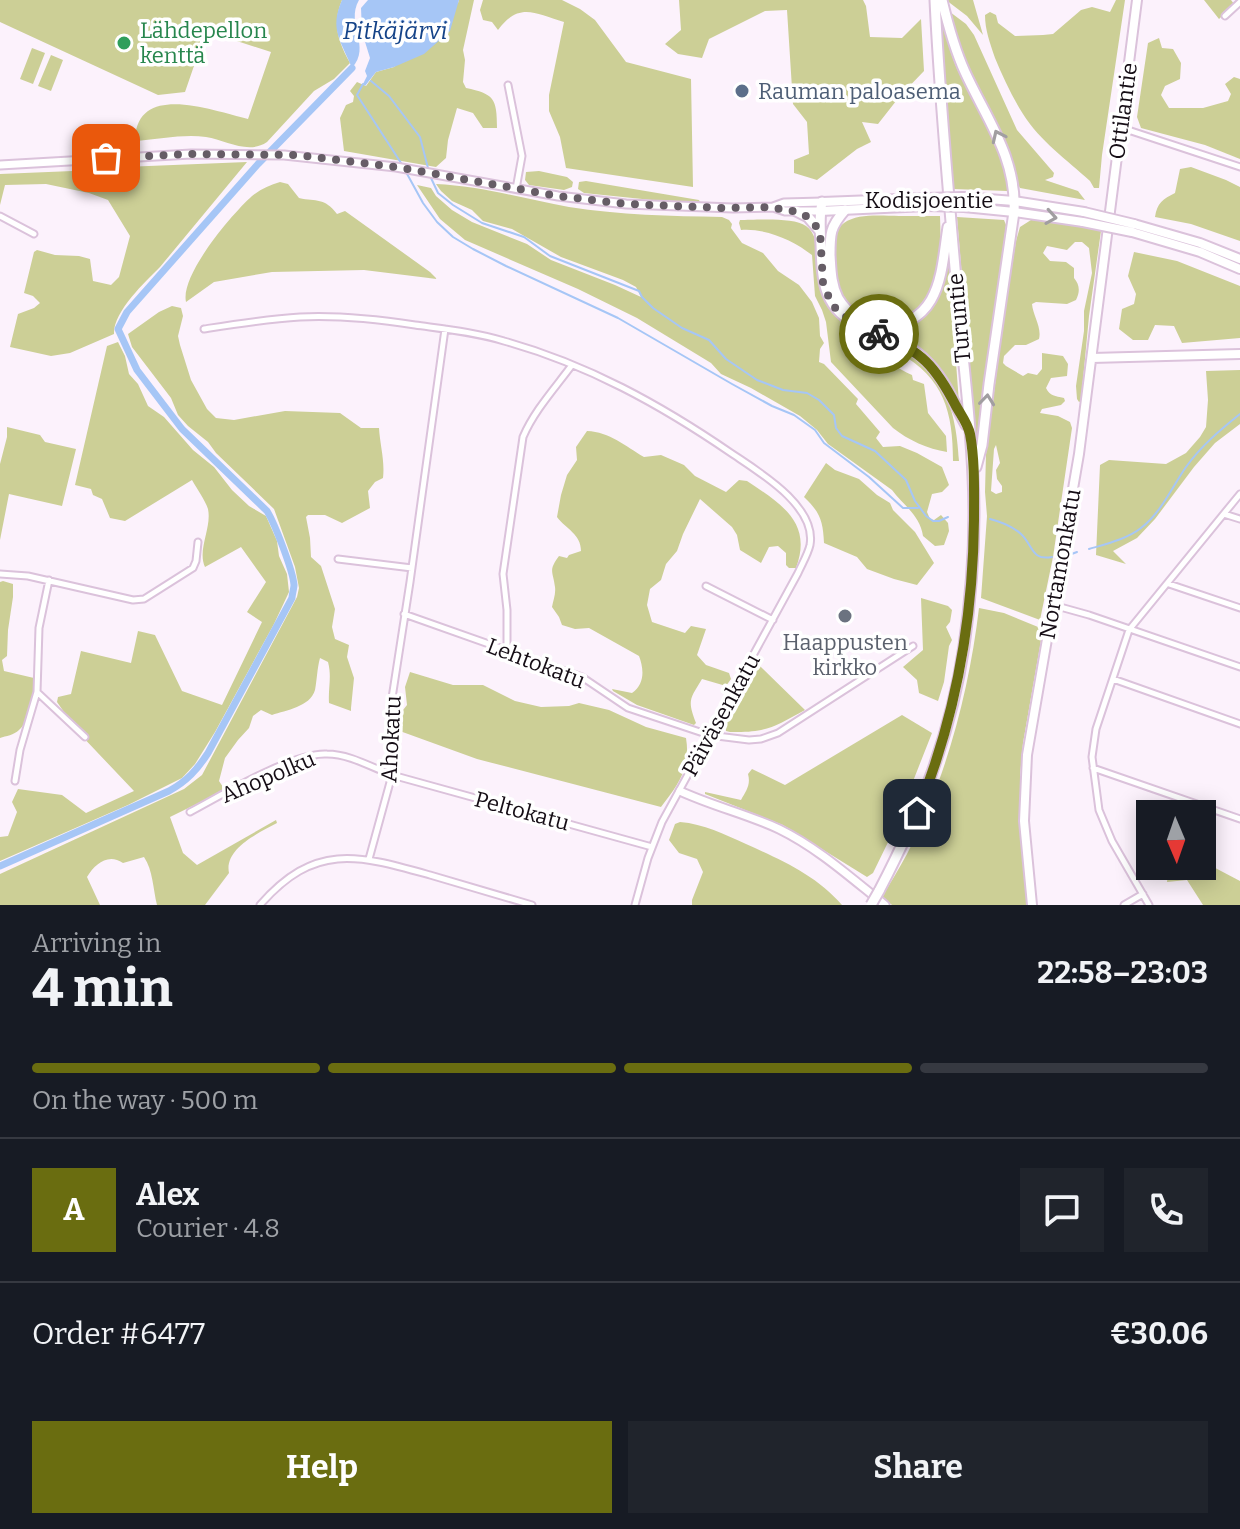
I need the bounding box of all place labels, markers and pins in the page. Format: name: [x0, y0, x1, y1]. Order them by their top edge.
place label: Lähdepellon kenttä: [140, 17, 267, 69]
marker: Lähdepellon kenttä: [115, 34, 133, 52]
place label: Rauman paloasema: [758, 78, 961, 105]
marker: Rauman paloasema: [733, 82, 751, 100]
pin: [72, 124, 140, 192]
marker: Haappusten kirkko: [836, 607, 854, 625]
place label: Haappusten kirkko: [782, 629, 908, 681]
pin: [883, 779, 951, 847]

